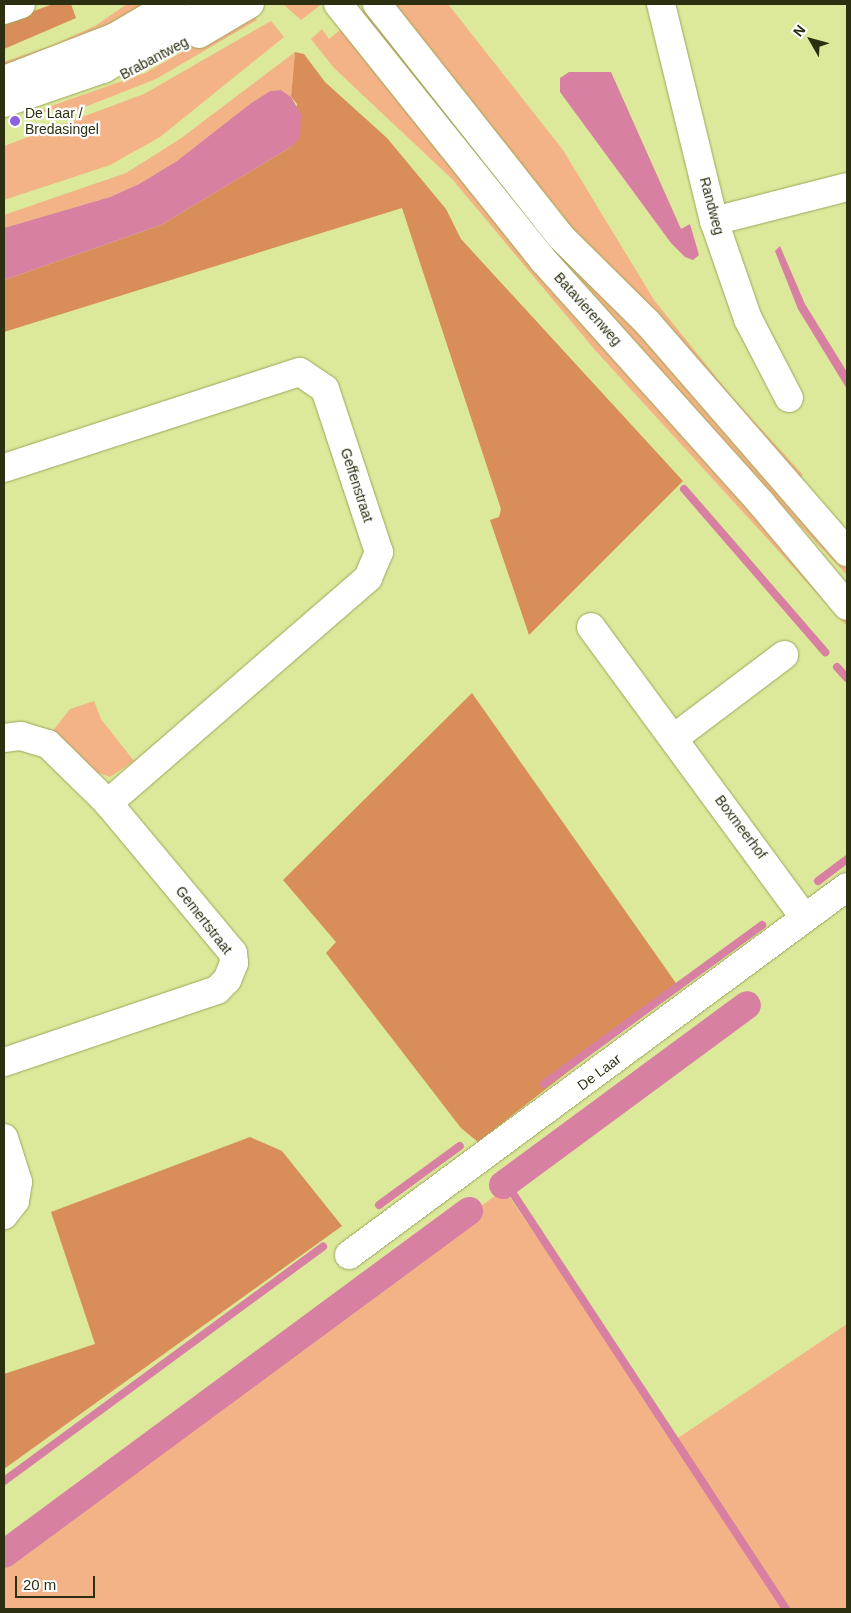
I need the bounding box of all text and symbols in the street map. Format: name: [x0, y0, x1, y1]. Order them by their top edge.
north arrow: [786, 15, 836, 65]
text: N: [790, 22, 809, 40]
street label: Brabantweg: [117, 33, 191, 83]
place label: De Laar / Bredasingel: [25, 105, 99, 138]
marker: De Laar / Bredasingel: [9, 115, 21, 127]
street label: Randweg: [696, 175, 728, 237]
street label: Batavierenweg: [551, 269, 625, 349]
street label: Geffenstraat: [337, 446, 377, 524]
street label: Boxmeerhof: [712, 792, 770, 862]
street label: Gemertstraat: [172, 883, 236, 957]
street label: De Laar: [574, 1050, 624, 1094]
scale bar: [18, 1566, 98, 1598]
text: 20 m: [23, 1576, 56, 1593]

